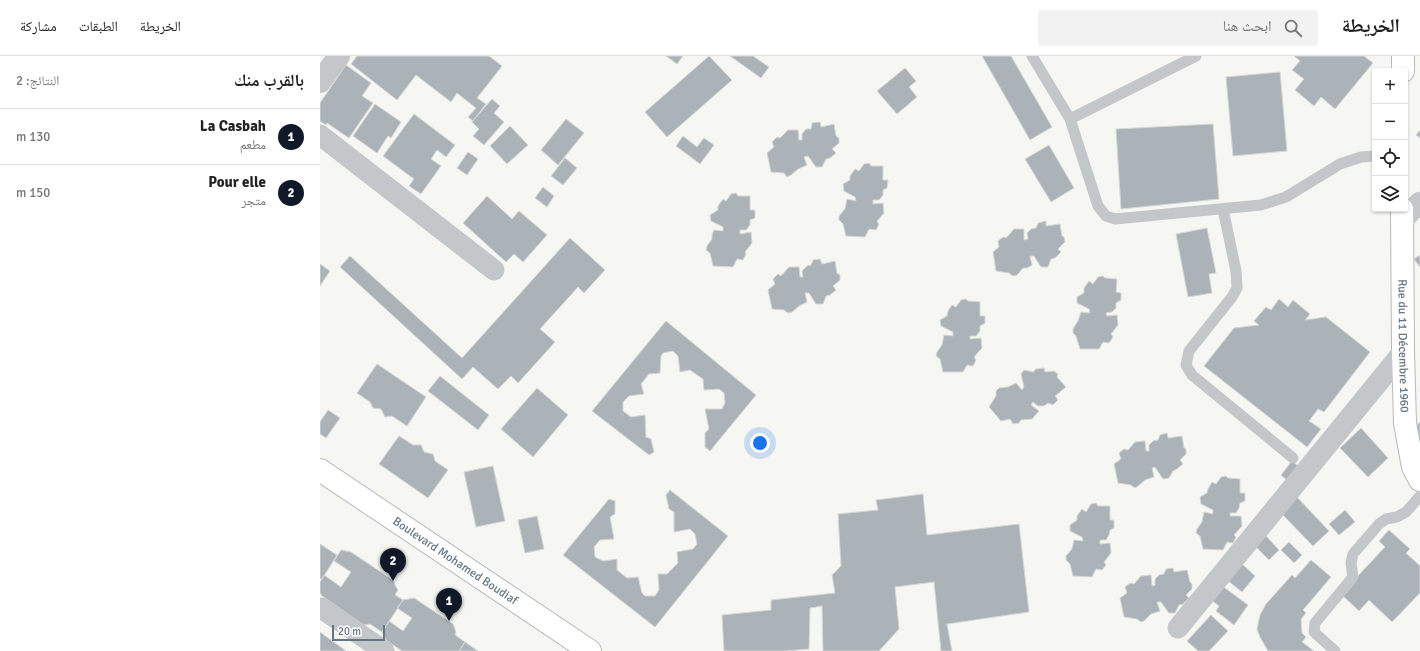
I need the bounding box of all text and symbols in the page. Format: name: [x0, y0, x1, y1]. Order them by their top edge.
search box: [1038, 10, 1318, 46]
text: الخريطة: [1342, 14, 1400, 38]
text: ابحث هنا: [1223, 17, 1272, 35]
icon: search: [1282, 17, 1304, 39]
text: مشاركة: [20, 18, 57, 35]
text: الطبقات: [79, 18, 118, 35]
text: الخريطة: [140, 18, 181, 35]
map controls: [1372, 68, 1408, 212]
button: +: [1372, 68, 1408, 104]
text: بالقرب منك: [234, 70, 304, 91]
text: النتائج: 2: [16, 73, 59, 89]
button: −: [1372, 104, 1408, 140]
text: La Casbah: [200, 117, 266, 135]
text: 130 m: [16, 129, 50, 145]
text: 1: [287, 129, 295, 145]
text: مطعم: [240, 137, 266, 153]
button: locate: [1372, 140, 1408, 176]
text: Pour elle: [208, 173, 266, 191]
button: layers: [1372, 176, 1408, 212]
text: 150 m: [16, 185, 50, 201]
text: 2: [287, 185, 295, 201]
text: متجر: [241, 193, 266, 209]
street label: Rue du 11 Décembre 1960: [1394, 279, 1412, 413]
your location: [750, 433, 770, 453]
street label: Boulevard Mohamed Boudiaf: [390, 514, 521, 609]
pin: 2: [380, 548, 406, 581]
pin: 1: [436, 588, 462, 621]
scale bar: [332, 623, 385, 642]
text: 20 m: [338, 625, 361, 638]

